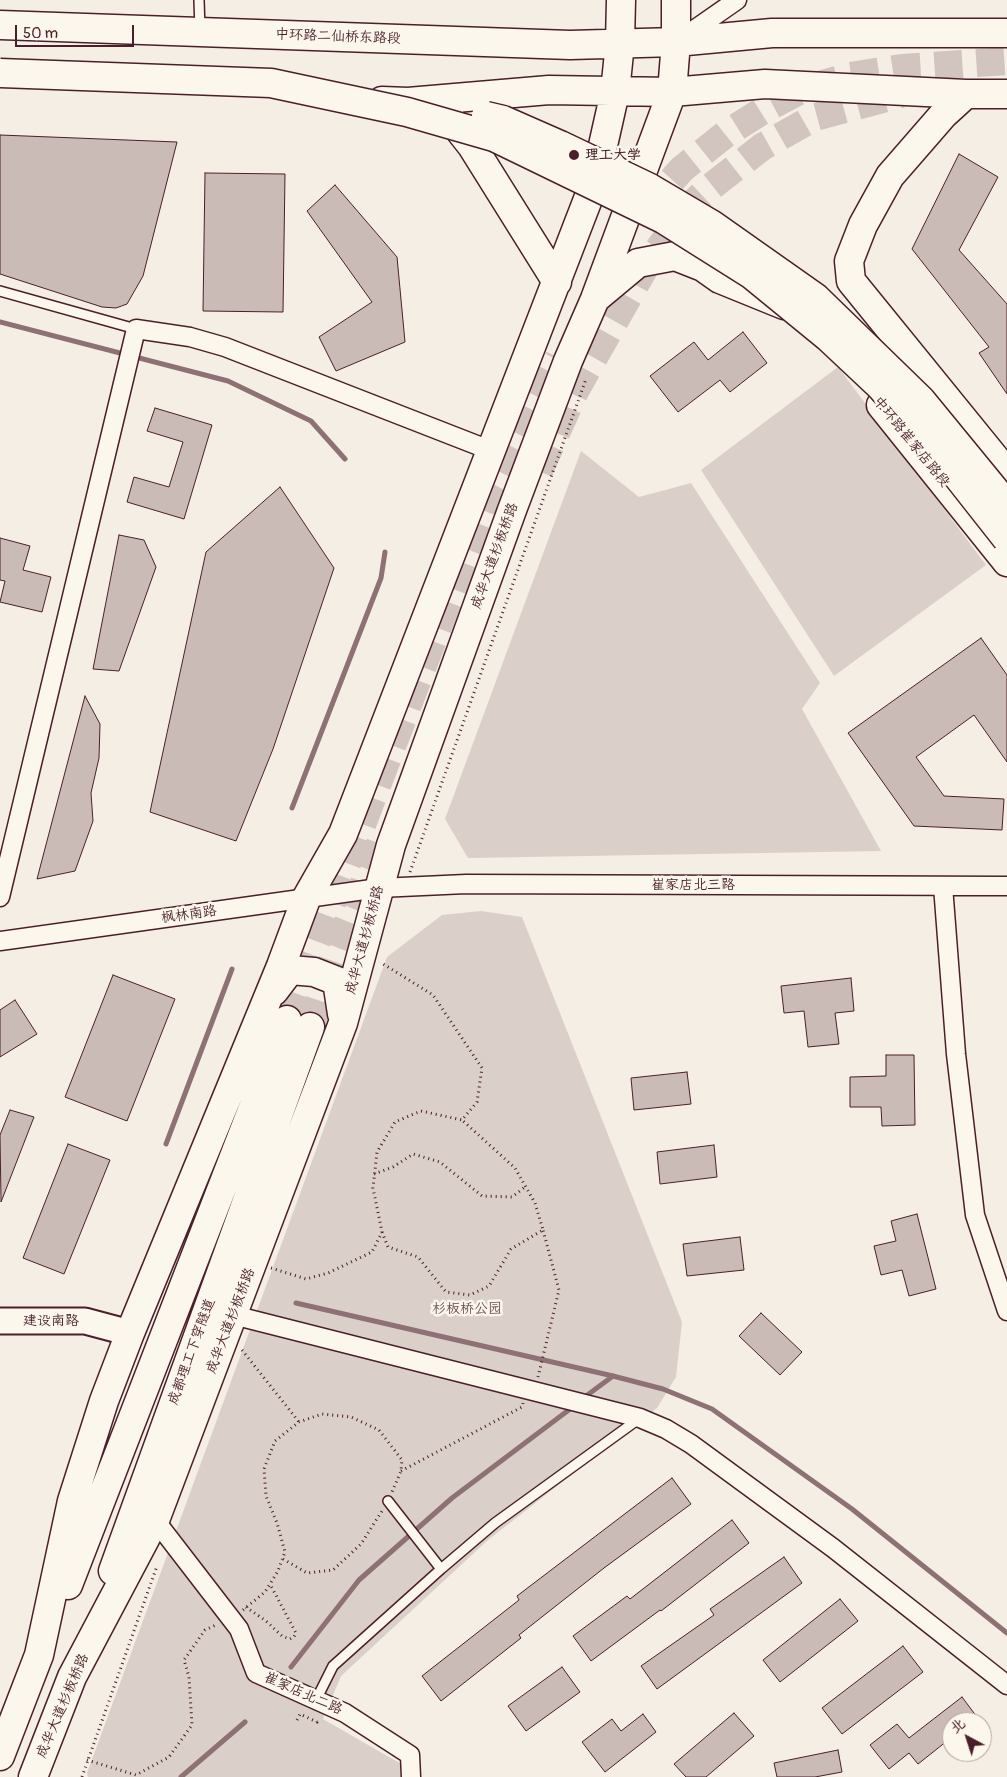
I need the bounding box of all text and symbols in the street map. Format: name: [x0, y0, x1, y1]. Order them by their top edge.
scale bar: [18, 15, 136, 47]
text: 50 m: [23, 24, 58, 43]
street label: 中环路二仙桥东路段: [275, 26, 401, 48]
place label: 理工大学: [585, 147, 641, 163]
marker: 理工大学: [567, 148, 581, 162]
street label: 中环路崔家店路段: [869, 393, 953, 491]
street label: 成华大道杉板桥路: [468, 501, 522, 611]
street label: 崔家店北三路: [651, 877, 735, 893]
street label: 成华大道杉板桥路: [342, 884, 388, 996]
street label: 枫林南路: [160, 903, 218, 927]
street label: 成华大道杉板桥路: [203, 1266, 259, 1376]
street label: 成都理工下穿隧道: [165, 1297, 219, 1407]
park label: 杉板桥公园: [432, 1301, 502, 1317]
street label: 建设南路: [23, 1313, 79, 1329]
street label: 成华大道杉板桥路: [33, 1651, 93, 1761]
street label: 崔家店北二路: [261, 1669, 345, 1719]
north arrow: [942, 1712, 992, 1762]
text: 北: [947, 1715, 969, 1737]

